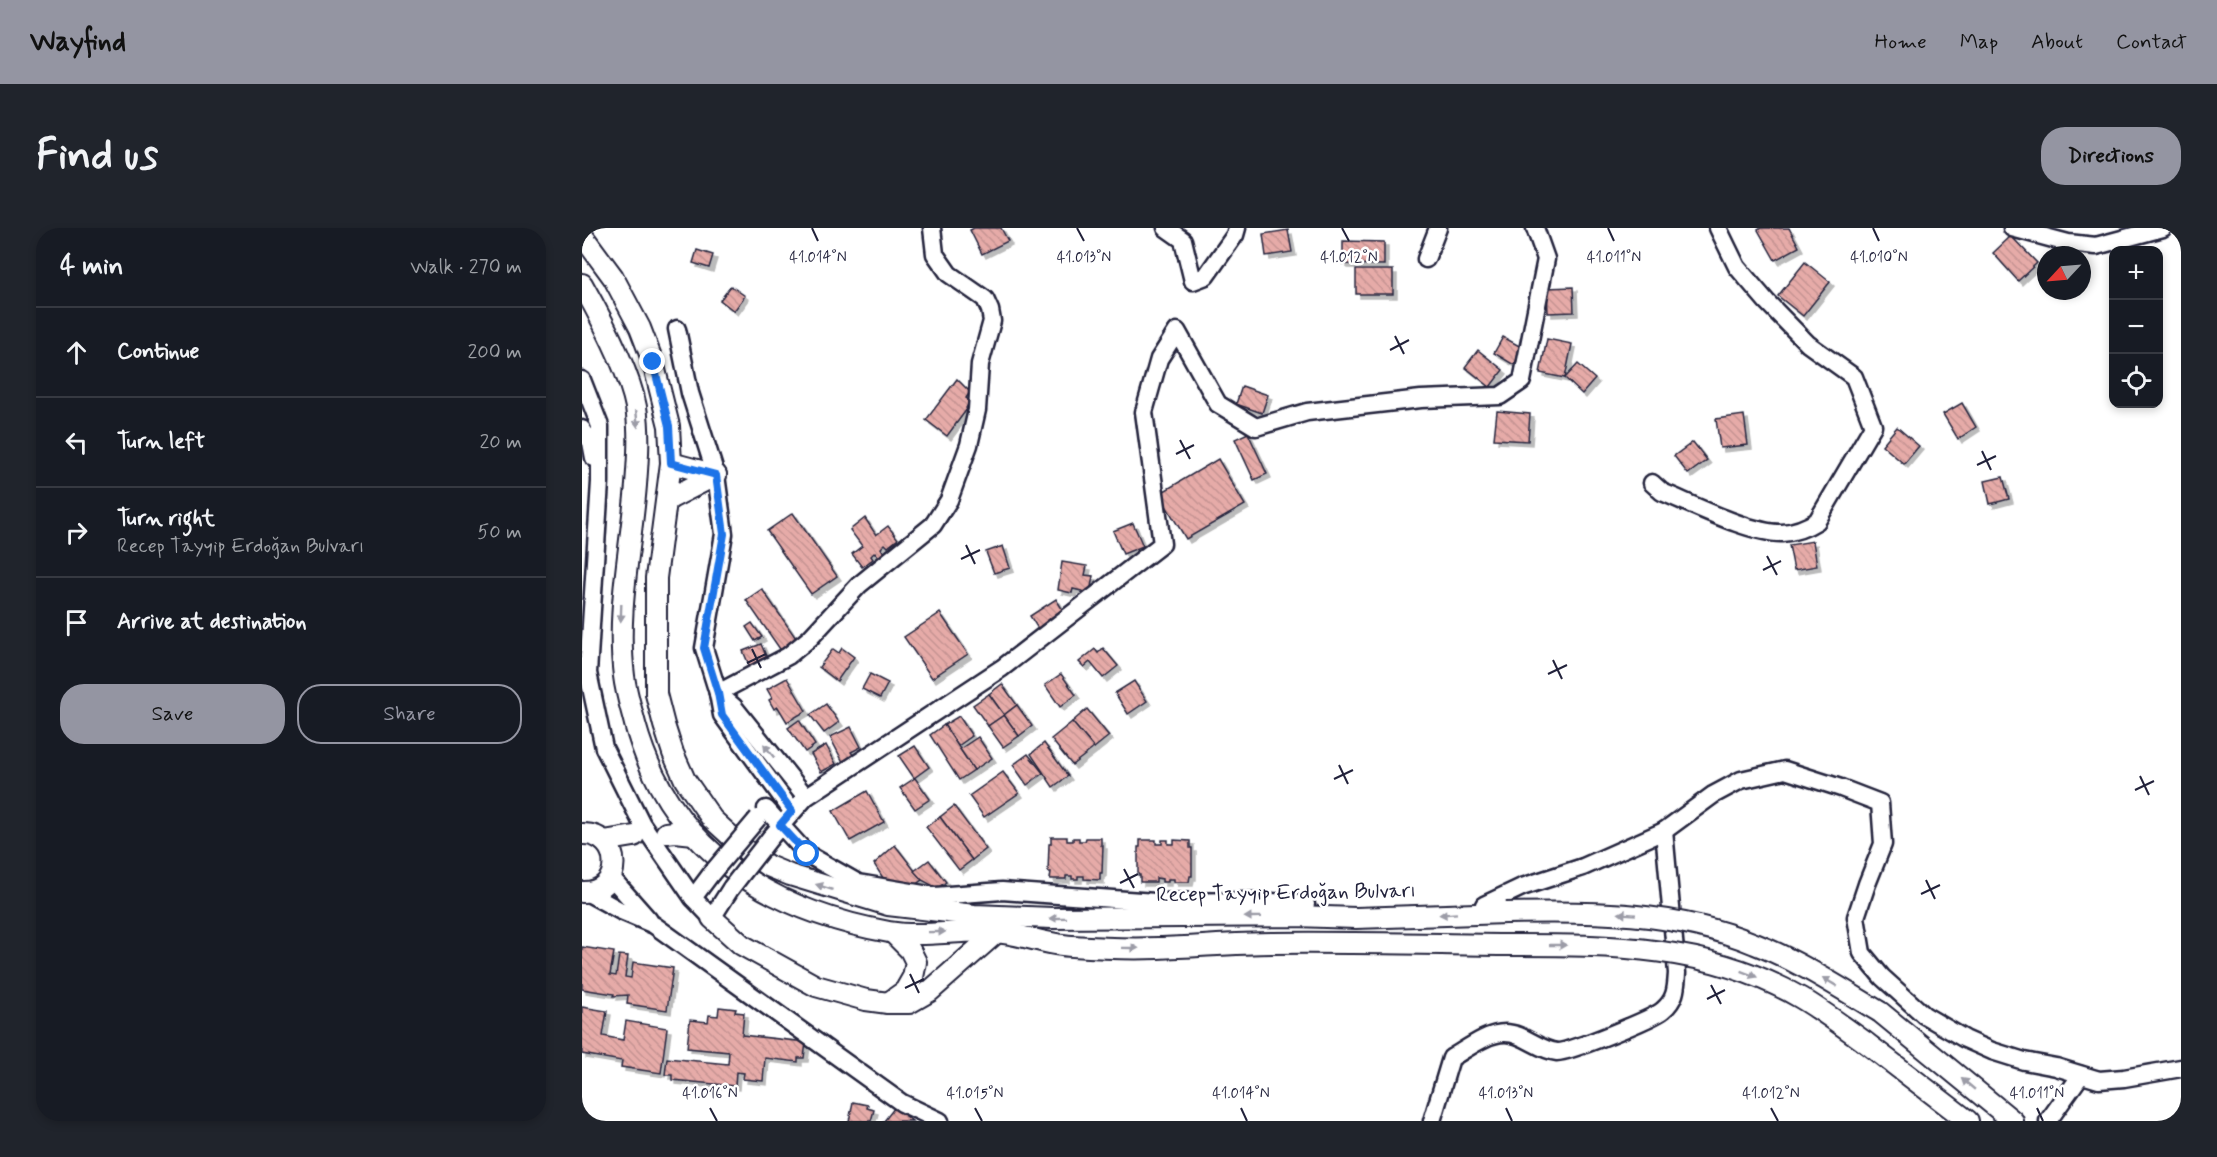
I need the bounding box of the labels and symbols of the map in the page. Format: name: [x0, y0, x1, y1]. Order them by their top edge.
north arrow: [2037, 246, 2091, 300]
text: 41.014°N: [789, 248, 847, 268]
text: 41.013°N: [1057, 248, 1111, 268]
text: 41.012°N: [1320, 248, 1378, 268]
text: 41.011°N: [1587, 248, 1641, 268]
text: 41.010°N: [1850, 248, 1908, 268]
route end: [639, 348, 665, 374]
one-way arrow: [632, 409, 642, 428]
one-way arrow: [617, 603, 626, 622]
one-way arrow: [763, 743, 776, 759]
route start: [793, 840, 819, 866]
street label: Recep Tayyip Erdoğan Bulvarı: [1156, 877, 1416, 909]
one-way arrow: [815, 881, 833, 891]
one-way arrow: [1438, 909, 1457, 919]
one-way arrow: [1618, 910, 1637, 919]
one-way arrow: [1243, 912, 1262, 922]
one-way arrow: [1048, 913, 1067, 923]
one-way arrow: [927, 927, 946, 937]
one-way arrow: [1548, 940, 1567, 950]
one-way arrow: [1121, 943, 1140, 952]
one-way arrow: [1740, 970, 1758, 979]
one-way arrow: [1821, 977, 1838, 987]
one-way arrow: [1961, 1078, 1976, 1091]
text: 41.016°N: [682, 1084, 738, 1104]
text: 41.015°N: [947, 1084, 1003, 1104]
text: 41.014°N: [1212, 1084, 1270, 1104]
text: 41.013°N: [1479, 1084, 1533, 1104]
text: 41.012°N: [1742, 1084, 1800, 1104]
text: 41.011°N: [2010, 1084, 2064, 1104]

